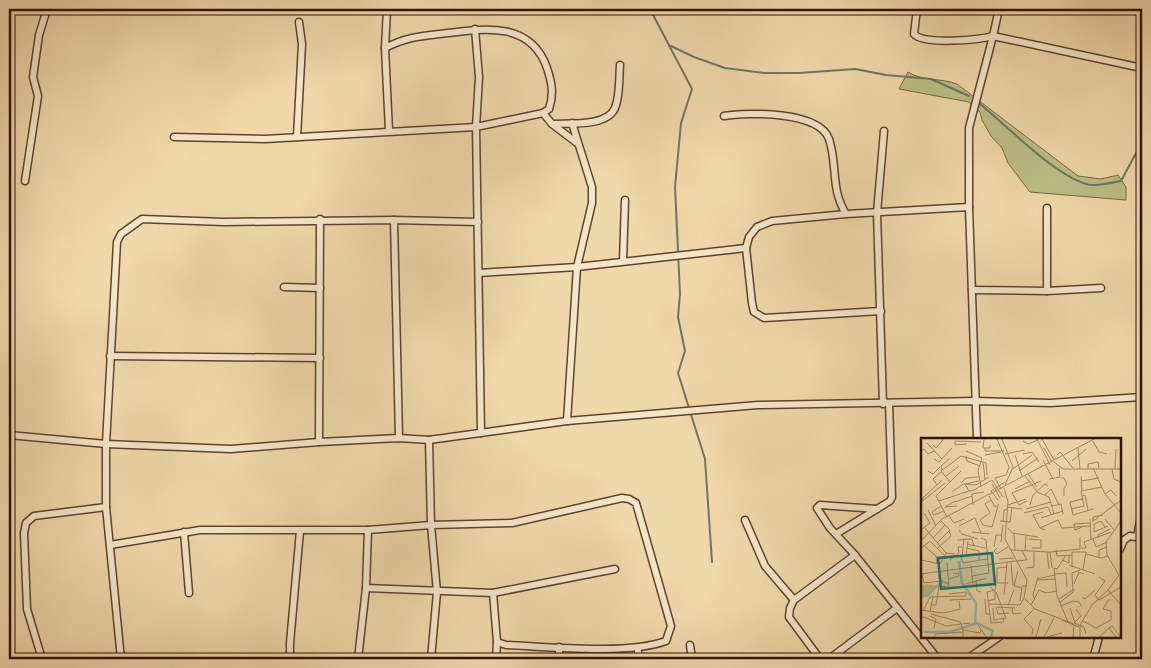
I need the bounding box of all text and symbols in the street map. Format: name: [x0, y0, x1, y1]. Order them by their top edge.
inset map: [921, 438, 1121, 638]

